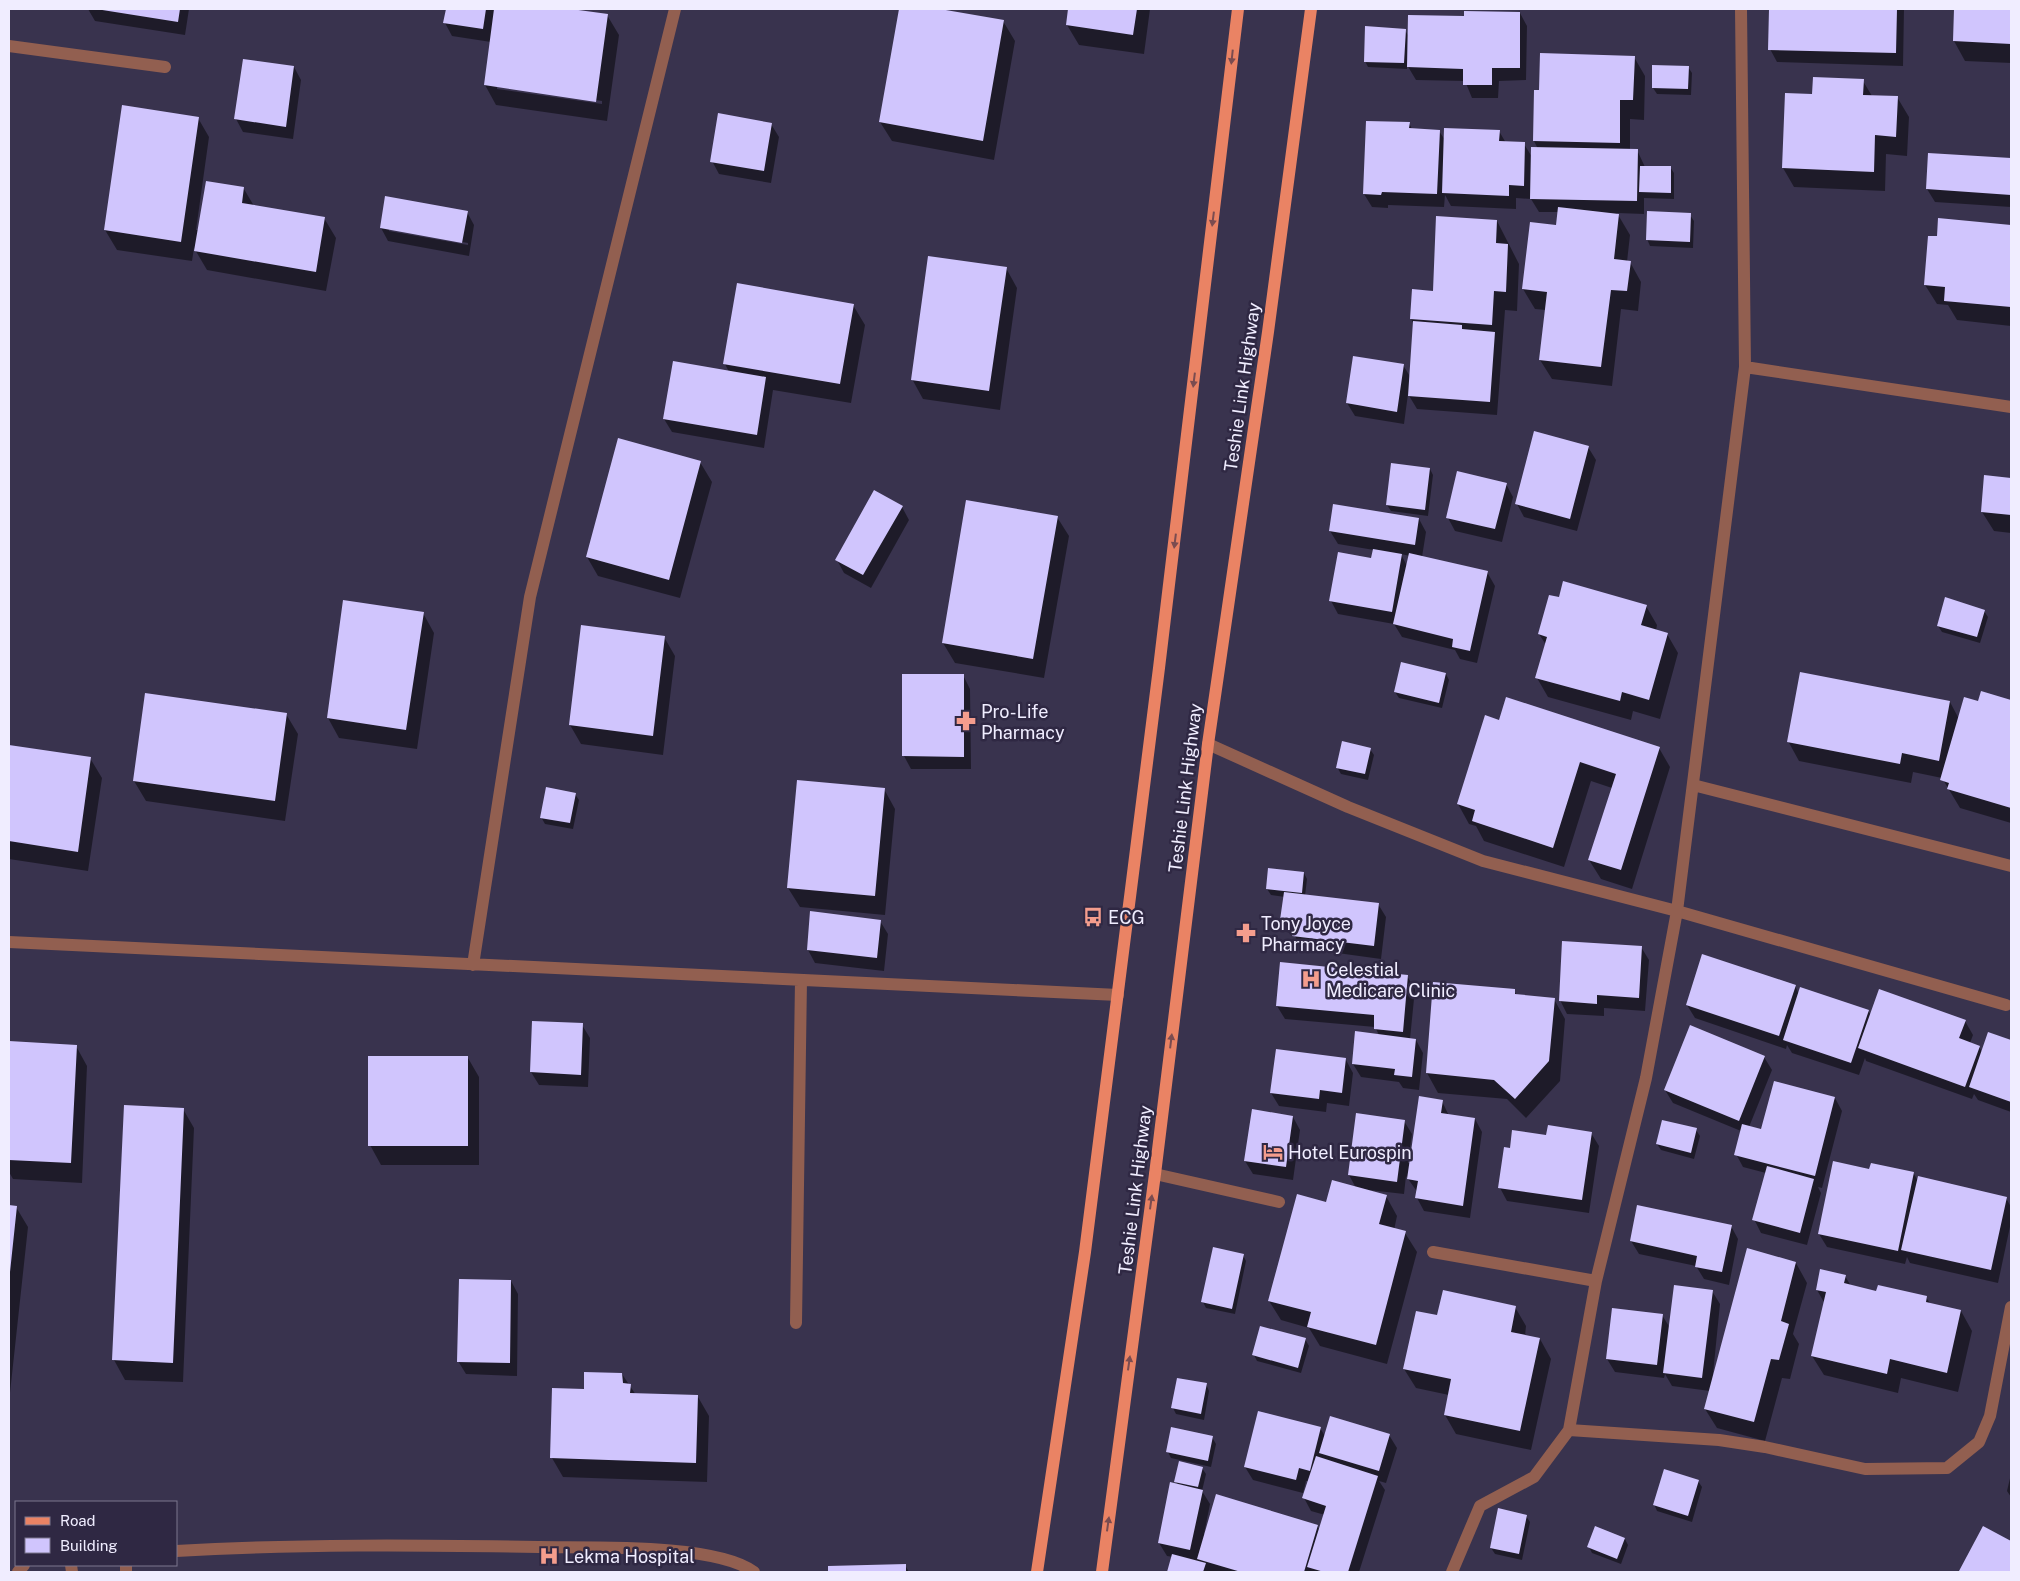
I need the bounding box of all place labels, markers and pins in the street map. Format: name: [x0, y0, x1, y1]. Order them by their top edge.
place label: Pro-Life Pharmacy: [981, 701, 1065, 743]
pharmacy icon: Pro-Life Pharmacy: [955, 710, 977, 732]
bus stop icon: ECG: [1082, 906, 1104, 928]
place label: ECG: [1108, 907, 1145, 928]
place label: Tony Joyce Pharmacy: [1261, 913, 1351, 955]
pharmacy icon: Tony Joyce Pharmacy: [1235, 922, 1257, 944]
place label: Celestial Medicare Clinic: [1326, 959, 1455, 1001]
hospital icon: Celestial Medicare Clinic: [1300, 968, 1322, 990]
hotel icon: Hotel Eurospin: [1262, 1141, 1284, 1163]
place label: Hotel Eurospin: [1288, 1142, 1412, 1163]
hospital icon: Lekma Hospital: [538, 1545, 560, 1567]
place label: Lekma Hospital: [564, 1546, 695, 1567]

